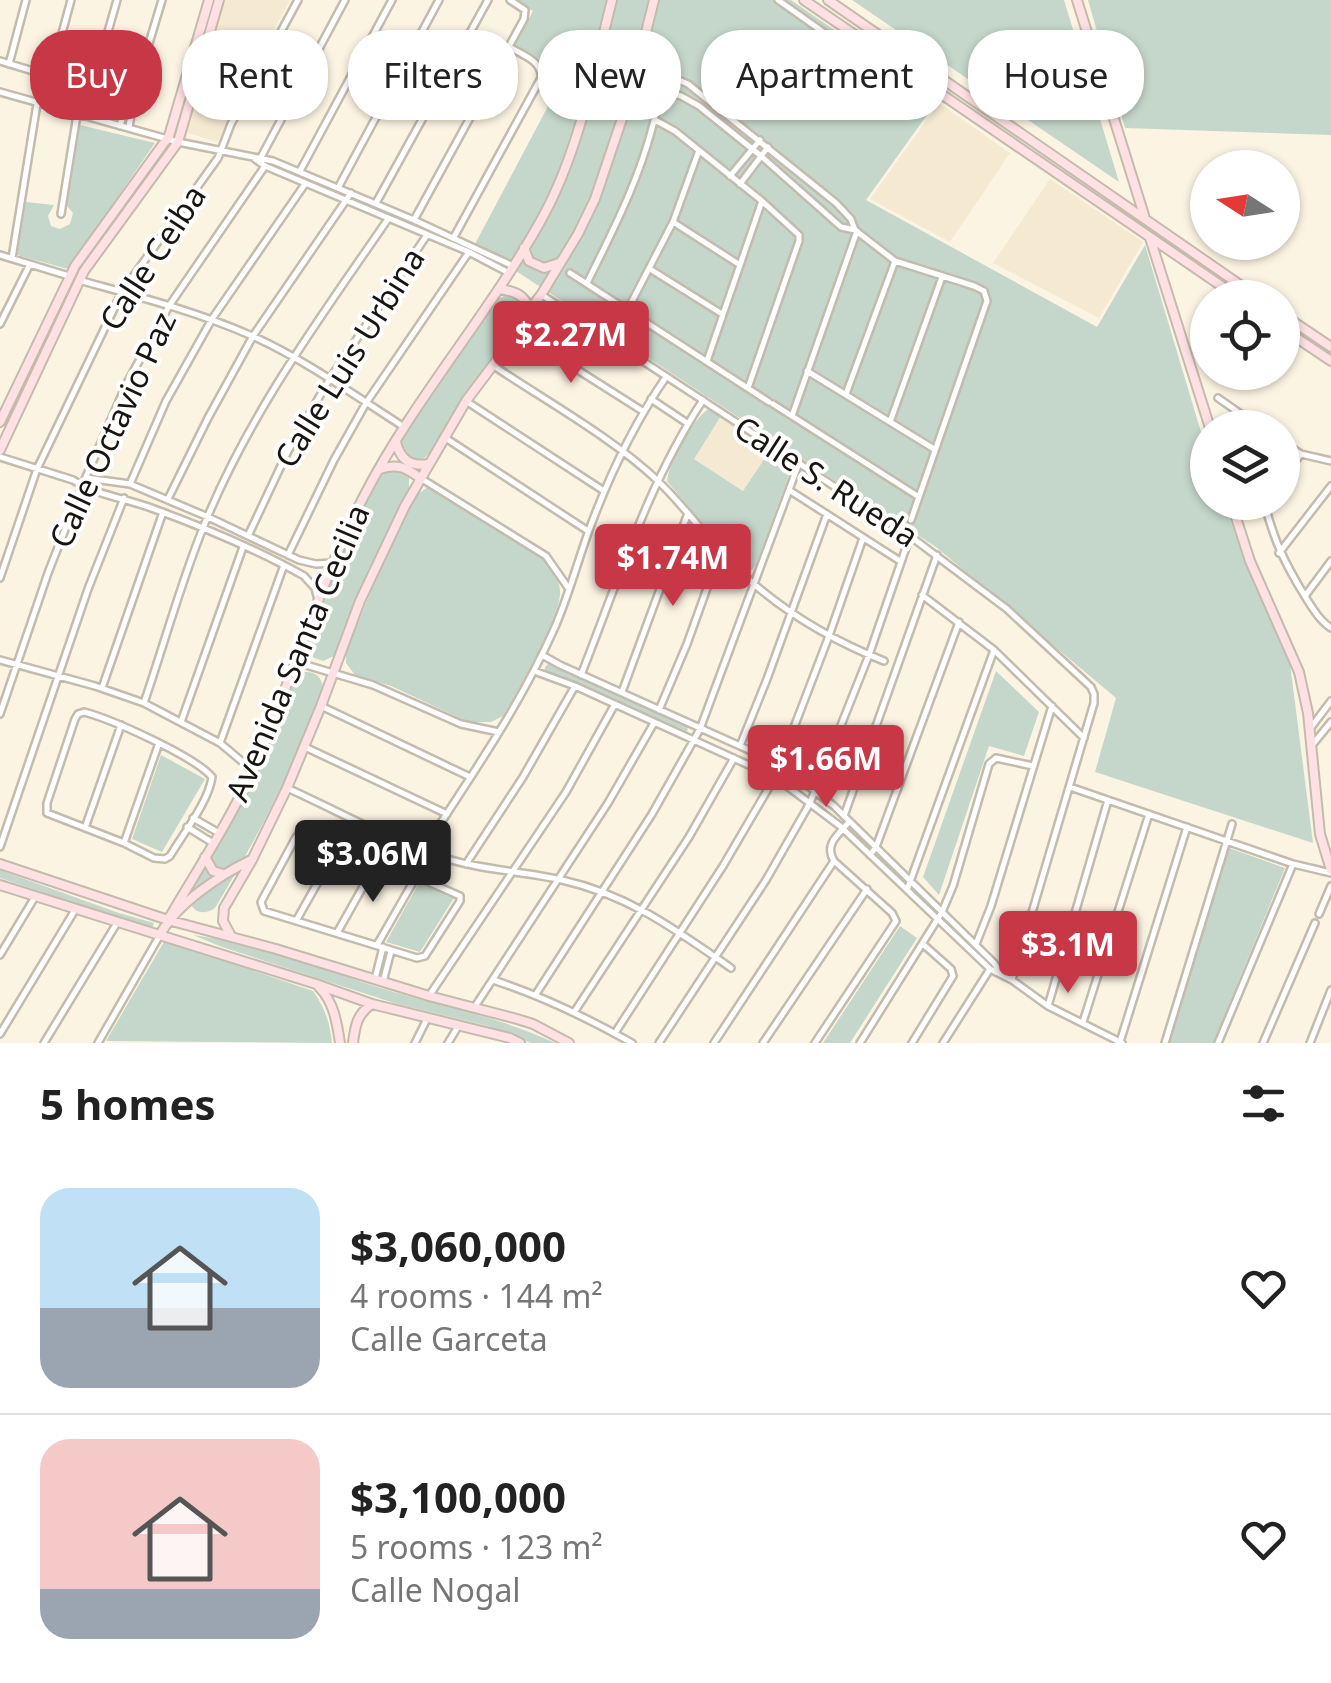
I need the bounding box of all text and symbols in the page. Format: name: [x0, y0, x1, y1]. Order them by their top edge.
chip: Buy: [30, 30, 162, 120]
chip: Rent: [182, 30, 328, 120]
chip: Filters: [348, 30, 518, 120]
chip: New: [538, 30, 681, 120]
chip: Apartment: [701, 30, 948, 120]
chip: House: [968, 30, 1144, 120]
north arrow: [1190, 150, 1300, 260]
map controls: [1190, 150, 1300, 520]
street label: Calle Ceiba: [89, 176, 215, 338]
street label: Calle Luis Urbina: [264, 239, 434, 475]
button: locate: [1190, 280, 1300, 390]
pin: $2.27M: [490, 301, 652, 386]
street label: Calle Octavio Paz: [38, 305, 185, 554]
text: $2.27M: [515, 312, 627, 355]
street label: Calle S. Rueda: [727, 405, 927, 556]
button: layers: [1190, 410, 1300, 520]
street label: Avenida Santa Cecilia: [215, 498, 379, 807]
pin: $1.74M: [592, 524, 754, 609]
text: $1.74M: [617, 535, 729, 578]
pin: $1.66M: [745, 725, 907, 810]
text: $1.66M: [770, 736, 882, 779]
pin: $3.06M: [292, 820, 454, 905]
text: $3.06M: [317, 831, 429, 874]
pin: $3.1M: [998, 911, 1138, 996]
text: $3.1M: [1021, 922, 1115, 965]
text: 5 homes: [40, 1075, 216, 1132]
icon: filters: [1236, 1076, 1291, 1131]
text: $3,060,000: [350, 1217, 566, 1274]
icon: home: [120, 1228, 240, 1348]
icon: heart: [1236, 1261, 1291, 1316]
text: 4 rooms · 144 m²: [350, 1274, 603, 1317]
text: Calle Garceta: [350, 1317, 548, 1360]
text: $3,100,000: [350, 1468, 566, 1525]
icon: home: [120, 1479, 240, 1599]
icon: heart: [1236, 1512, 1291, 1567]
text: 5 rooms · 123 m²: [350, 1525, 603, 1568]
text: Calle Nogal: [350, 1568, 521, 1611]

